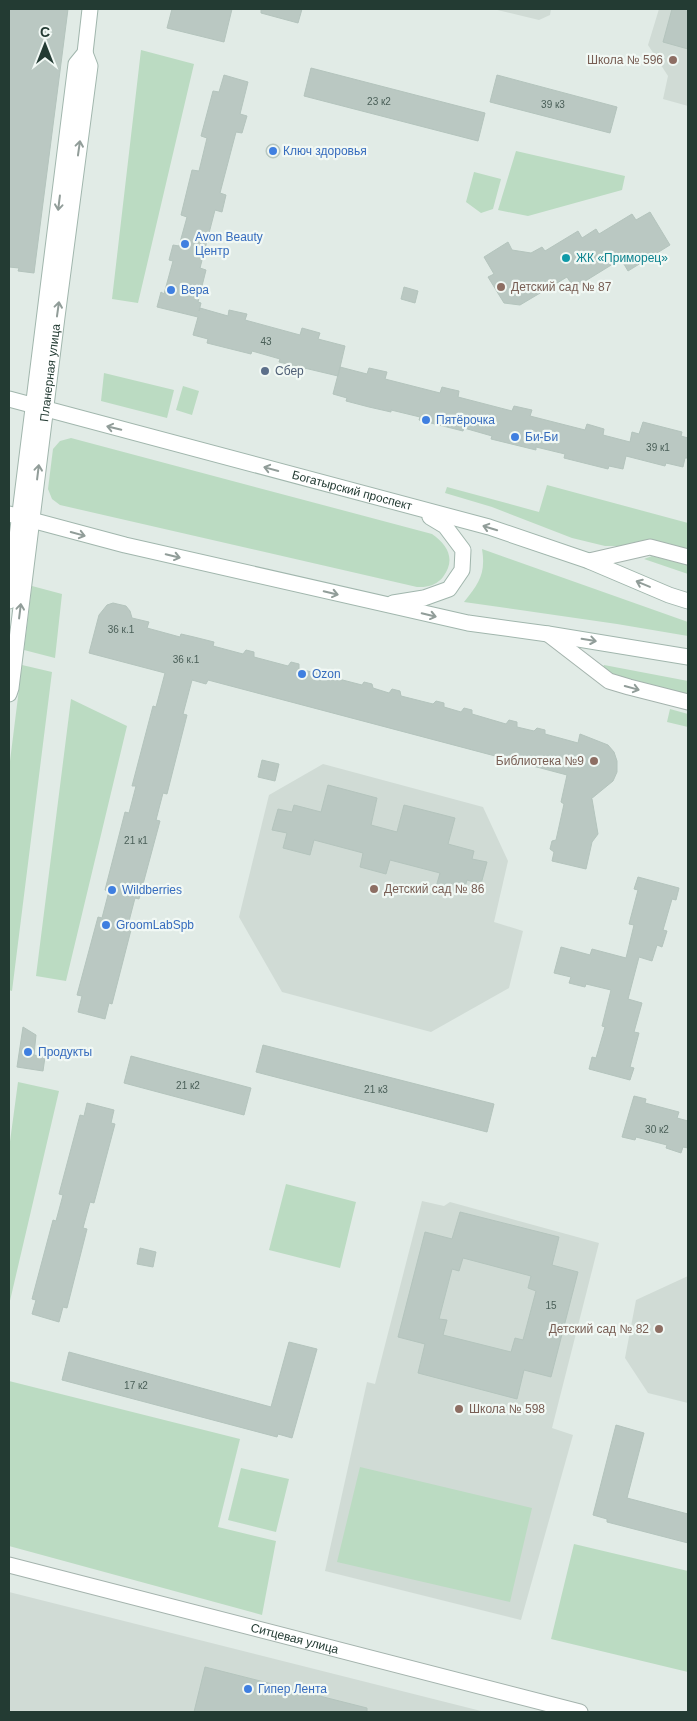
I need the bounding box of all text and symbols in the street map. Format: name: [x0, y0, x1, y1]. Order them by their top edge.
north arrow: [20, 20, 70, 70]
text: С: [40, 24, 50, 40]
place label: Школа № 596: [587, 53, 663, 67]
marker: Школа № 596: [667, 54, 679, 66]
house number: 23 к2: [367, 96, 391, 107]
house number: 39 к3: [541, 99, 565, 110]
one-way arrow: [74, 141, 84, 157]
place label: Ключ здоровья: [283, 144, 367, 158]
marker: Ключ здоровья: [267, 145, 279, 157]
one-way arrow: [54, 195, 64, 211]
place label: Avon Beauty Центр: [195, 230, 263, 258]
marker: Avon Beauty Центр: [179, 238, 191, 250]
place label: ЖК «Приморец»: [576, 251, 668, 265]
marker: ЖК «Приморец»: [560, 252, 572, 264]
place label: Детский сад № 87: [511, 280, 612, 294]
marker: Детский сад № 87: [495, 281, 507, 293]
place label: Вера: [181, 283, 209, 297]
marker: Вера: [165, 284, 177, 296]
one-way arrow: [53, 302, 63, 318]
street label: Планерная улица: [37, 323, 63, 422]
house number: 43: [260, 336, 272, 347]
place label: Сбер: [275, 364, 304, 378]
marker: Сбер: [259, 365, 271, 377]
place label: Пятёрочка: [436, 413, 495, 427]
marker: Пятёрочка: [420, 414, 432, 426]
one-way arrow: [107, 423, 123, 432]
place label: Би-Би: [525, 430, 558, 444]
marker: Би-Би: [509, 431, 521, 443]
house number: 39 к1: [646, 442, 670, 453]
one-way arrow: [264, 464, 280, 473]
one-way arrow: [33, 465, 43, 481]
street label: Богатырский проспект: [290, 468, 414, 513]
one-way arrow: [483, 522, 499, 532]
one-way arrow: [70, 530, 86, 539]
one-way arrow: [164, 552, 180, 561]
one-way arrow: [636, 578, 651, 588]
one-way arrow: [323, 588, 339, 598]
one-way arrow: [15, 604, 25, 620]
one-way arrow: [420, 611, 436, 620]
house number: 36 к.1: [108, 624, 135, 635]
one-way arrow: [581, 636, 597, 646]
house number: 36 к.1: [173, 654, 200, 665]
place label: Ozon: [312, 667, 341, 681]
marker: Ozon: [296, 668, 308, 680]
one-way arrow: [624, 684, 640, 693]
place label: Библиотека №9: [496, 754, 584, 768]
marker: Библиотека №9: [588, 755, 600, 767]
house number: 21 к1: [124, 835, 148, 846]
place label: Детский сад № 86: [384, 882, 485, 896]
place label: Wildberries: [122, 883, 182, 897]
marker: Детский сад № 86: [368, 883, 380, 895]
marker: Wildberries: [106, 884, 118, 896]
place label: GroomLabSpb: [116, 918, 194, 932]
marker: GroomLabSpb: [100, 919, 112, 931]
place label: Продукты: [38, 1045, 92, 1059]
marker: Продукты: [22, 1046, 34, 1058]
house number: 21 к2: [176, 1080, 200, 1091]
house number: 21 к3: [364, 1084, 388, 1095]
house number: 30 к2: [645, 1124, 669, 1135]
house number: 15: [545, 1300, 557, 1311]
place label: Детский сад № 82: [549, 1322, 649, 1336]
marker: Детский сад № 82: [653, 1323, 665, 1335]
house number: 17 к2: [124, 1380, 148, 1391]
place label: Школа № 598: [469, 1402, 545, 1416]
marker: Школа № 598: [453, 1403, 465, 1415]
street label: Ситцевая улица: [249, 1621, 340, 1657]
place label: Гипер Лента: [258, 1682, 327, 1696]
marker: Гипер Лента: [242, 1683, 254, 1695]

